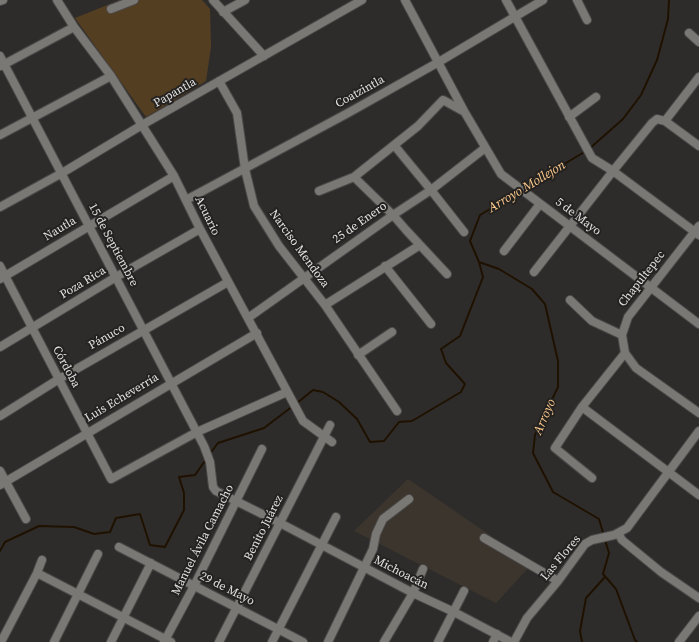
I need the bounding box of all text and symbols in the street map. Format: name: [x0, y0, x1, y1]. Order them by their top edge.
street label: Coatzintla: [333, 73, 387, 111]
street label: Papantla: [151, 75, 199, 111]
water label: Arroyo Mollejon: [485, 158, 569, 216]
street label: Acuario: [191, 194, 223, 238]
street label: 5 de Mayo: [552, 195, 604, 239]
street label: 25 de Enero: [330, 199, 390, 247]
street label: 15 de Septiembre: [85, 201, 141, 289]
street label: Narciso Mendoza: [266, 207, 332, 291]
street label: Nautla: [41, 214, 79, 244]
street label: Chapultepec: [616, 248, 668, 310]
street label: Poza Rica: [57, 264, 109, 302]
street label: Pánuco: [86, 321, 128, 353]
street label: Córdoba: [49, 344, 83, 390]
street label: Luis Echeverría: [83, 370, 161, 426]
water label: Arroyo: [530, 397, 560, 437]
street label: Manuel Ávila Camacho: [169, 482, 237, 598]
street label: Benito Juárez: [241, 493, 287, 563]
street label: Las Flores: [538, 532, 584, 584]
street label: Michoacán: [371, 553, 431, 593]
street label: 29 de Mayo: [197, 569, 257, 609]

